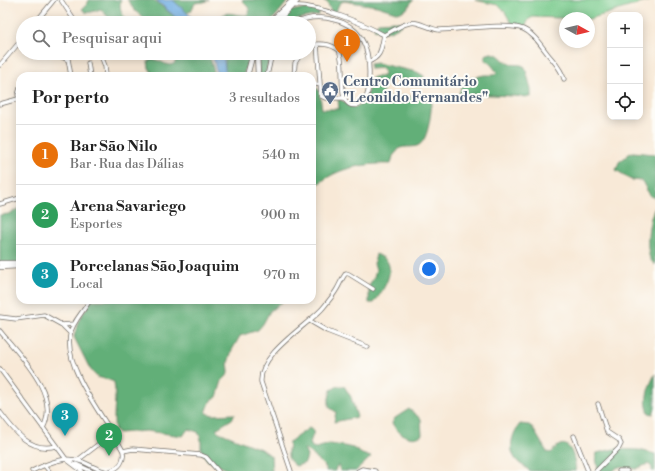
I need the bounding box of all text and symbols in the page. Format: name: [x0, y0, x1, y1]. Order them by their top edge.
north arrow: [559, 12, 595, 48]
map controls: [607, 12, 643, 120]
button: +: [607, 12, 643, 48]
search box: [16, 16, 316, 60]
icon: search: [30, 27, 52, 49]
text: Pesquisar aqui: [62, 29, 162, 48]
pin: 1: [334, 29, 360, 62]
button: −: [607, 48, 643, 84]
place label: Centro Comunitário "Leonildo Fernandes": [343, 73, 488, 107]
public building icon: Centro Comunitário "Leonildo Fernandes": [320, 80, 340, 105]
button: locate: [607, 84, 643, 120]
text: Por perto: [32, 87, 109, 109]
text: 3 resultados: [229, 90, 300, 106]
text: Bar São Nilo: [70, 137, 158, 156]
text: 1: [42, 147, 48, 163]
text: 540 m: [262, 147, 300, 163]
text: Bar · Rua das Dálias: [70, 156, 184, 172]
text: Arena Savariego: [70, 197, 186, 216]
text: 2: [41, 207, 49, 223]
text: 900 m: [261, 207, 300, 223]
text: Esportes: [70, 216, 122, 232]
text: Porcelanas São Joaquim: [70, 257, 239, 276]
your location: [419, 259, 439, 279]
text: 3: [41, 267, 49, 283]
text: 970 m: [263, 267, 300, 283]
text: Local: [70, 276, 103, 292]
pin: 3: [52, 403, 78, 436]
pin: 2: [96, 423, 122, 456]

